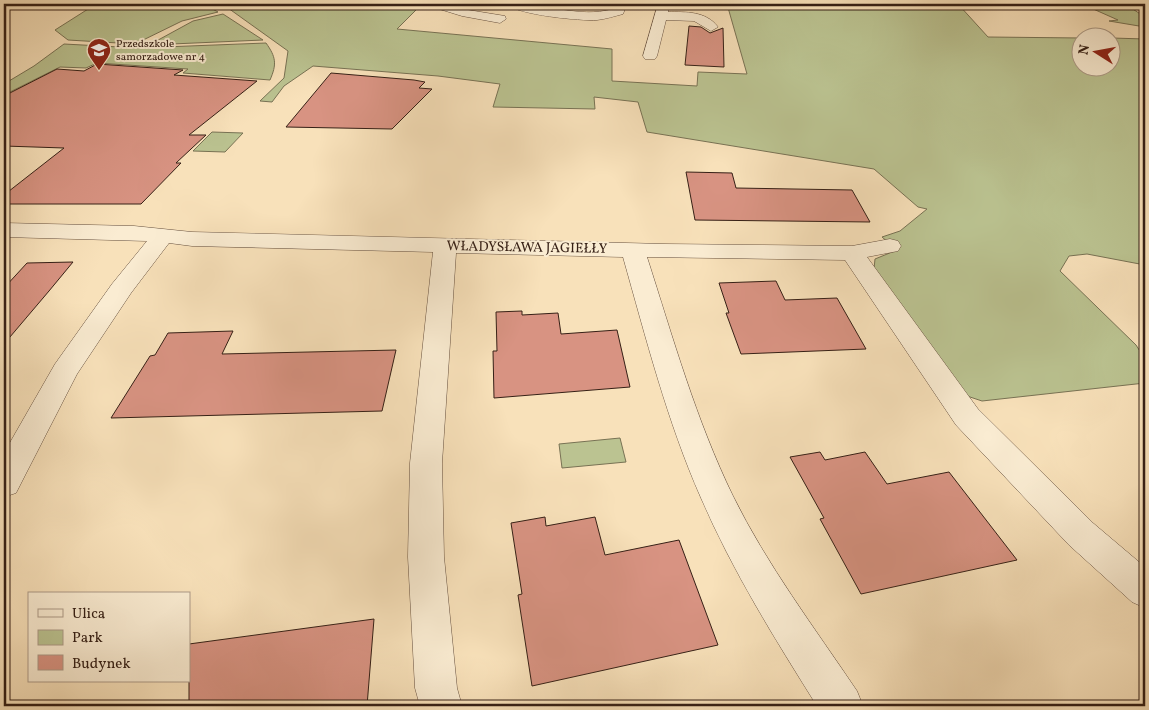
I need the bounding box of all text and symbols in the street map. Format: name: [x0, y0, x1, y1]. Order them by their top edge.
north arrow: [1072, 28, 1122, 78]
school or university icon: Przedszkole samorzadowe nr 4: [86, 37, 112, 71]
place label: Przedszkole samorzadowe nr 4: [116, 37, 206, 65]
text: N: [1074, 43, 1095, 57]
street label: WŁADYSŁAWA JAGIEŁŁY: [446, 237, 608, 259]
legend: [28, 592, 190, 682]
text: Ulica: [72, 604, 105, 625]
text: Park: [72, 628, 103, 649]
text: Budynek: [72, 654, 131, 675]

